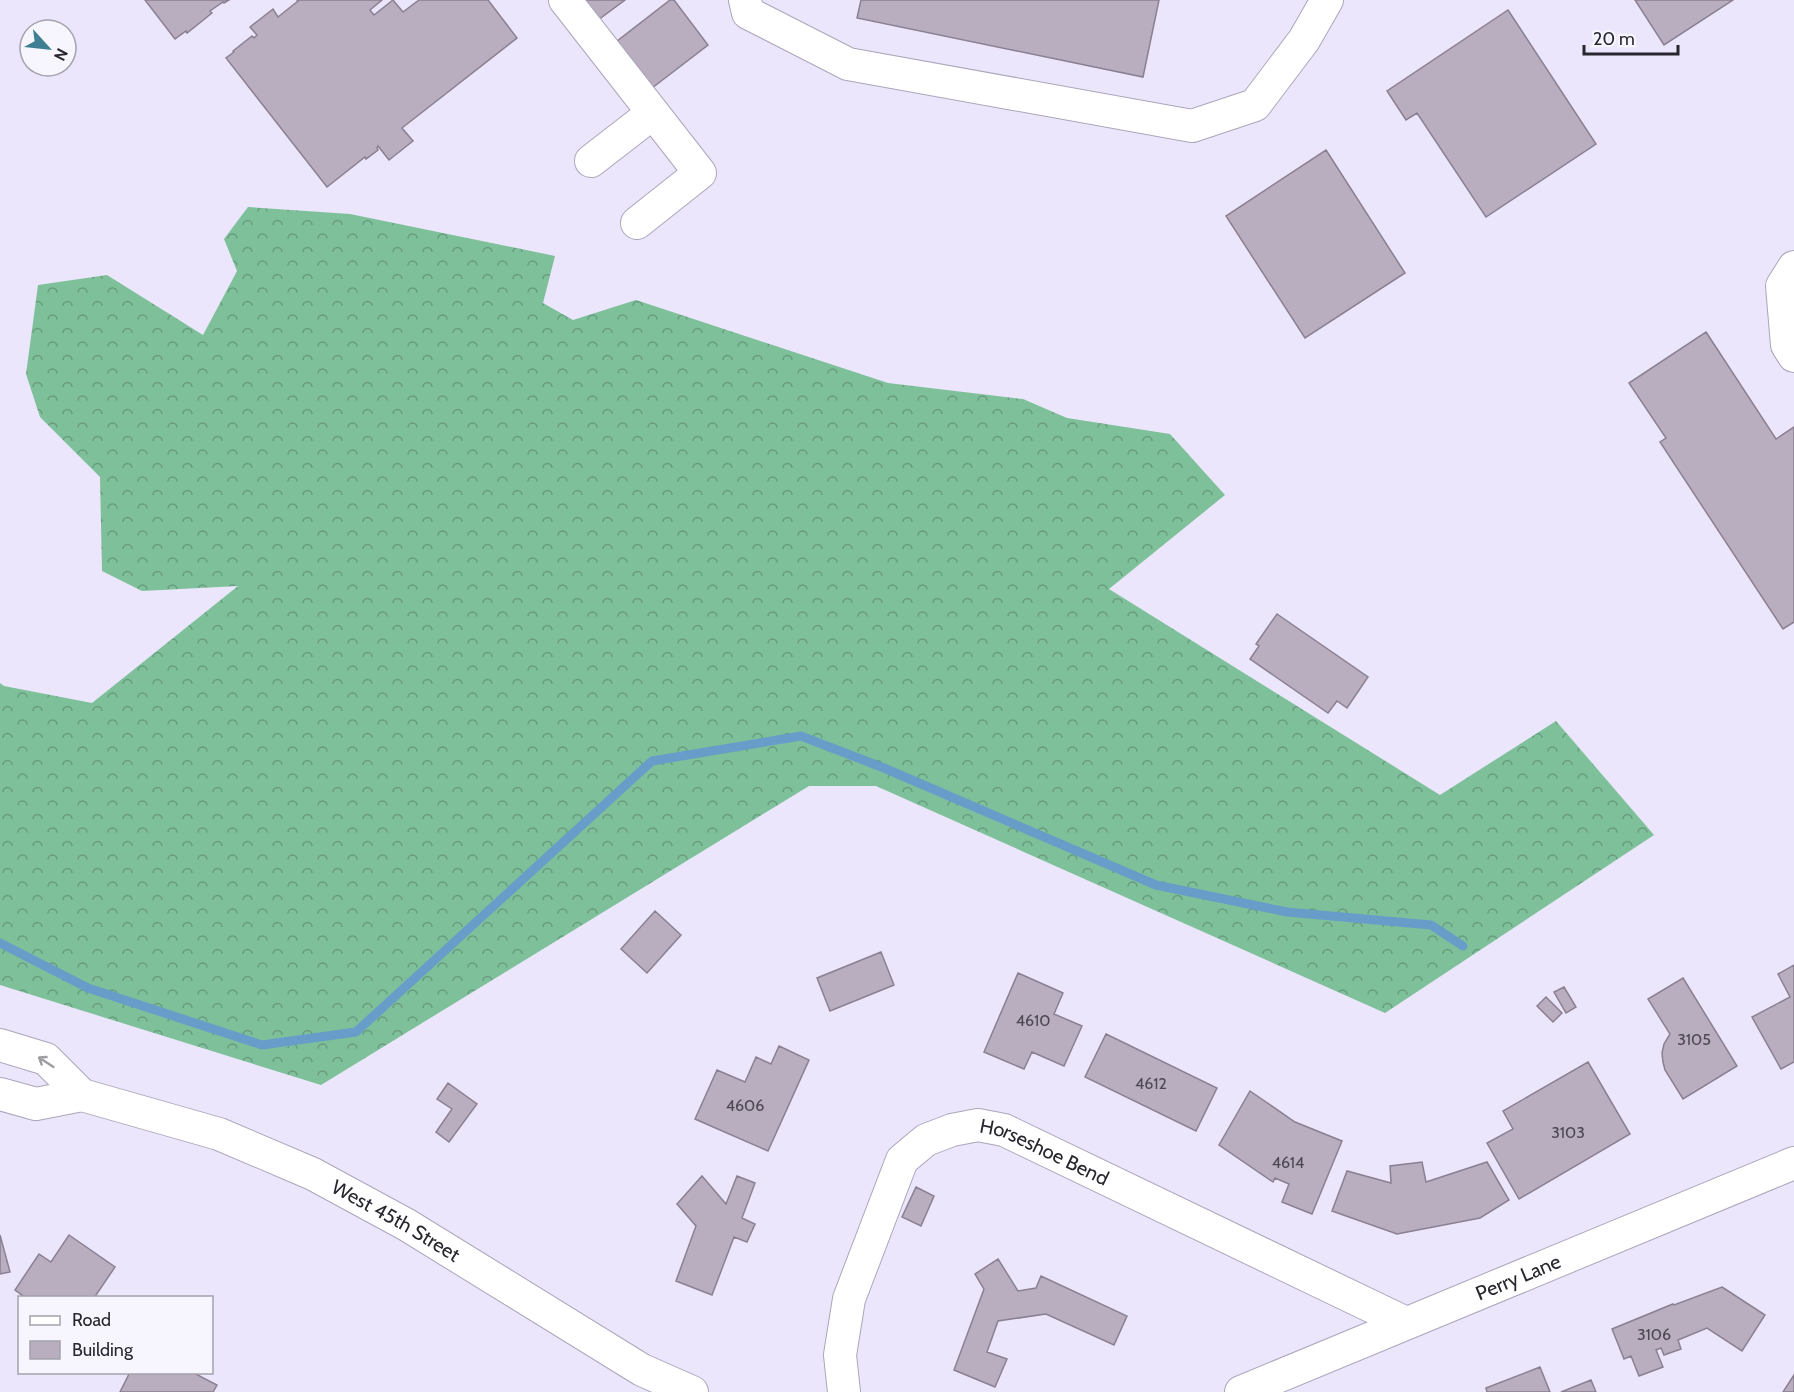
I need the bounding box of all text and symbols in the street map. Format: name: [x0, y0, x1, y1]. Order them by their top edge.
north arrow: [18, 18, 78, 78]
scale bar: [1584, 18, 1678, 56]
text: 20 m: [1593, 28, 1635, 50]
text: N: [50, 45, 72, 64]
house number: 4610: [1016, 1011, 1050, 1030]
house number: 3105: [1677, 1030, 1711, 1049]
one-way arrow: [37, 1055, 54, 1068]
house number: 4612: [1135, 1074, 1167, 1093]
house number: 4606: [726, 1096, 764, 1115]
street label: Horseshoe Bend: [978, 1114, 1113, 1191]
house number: 3103: [1551, 1123, 1585, 1142]
house number: 4614: [1272, 1153, 1304, 1172]
street label: West 45th Street: [328, 1175, 465, 1267]
street label: Perry Lane: [1472, 1249, 1564, 1305]
legend: [18, 1296, 213, 1374]
text: Road: [72, 1309, 111, 1331]
house number: 3106: [1637, 1325, 1671, 1344]
text: Building: [72, 1339, 134, 1361]

